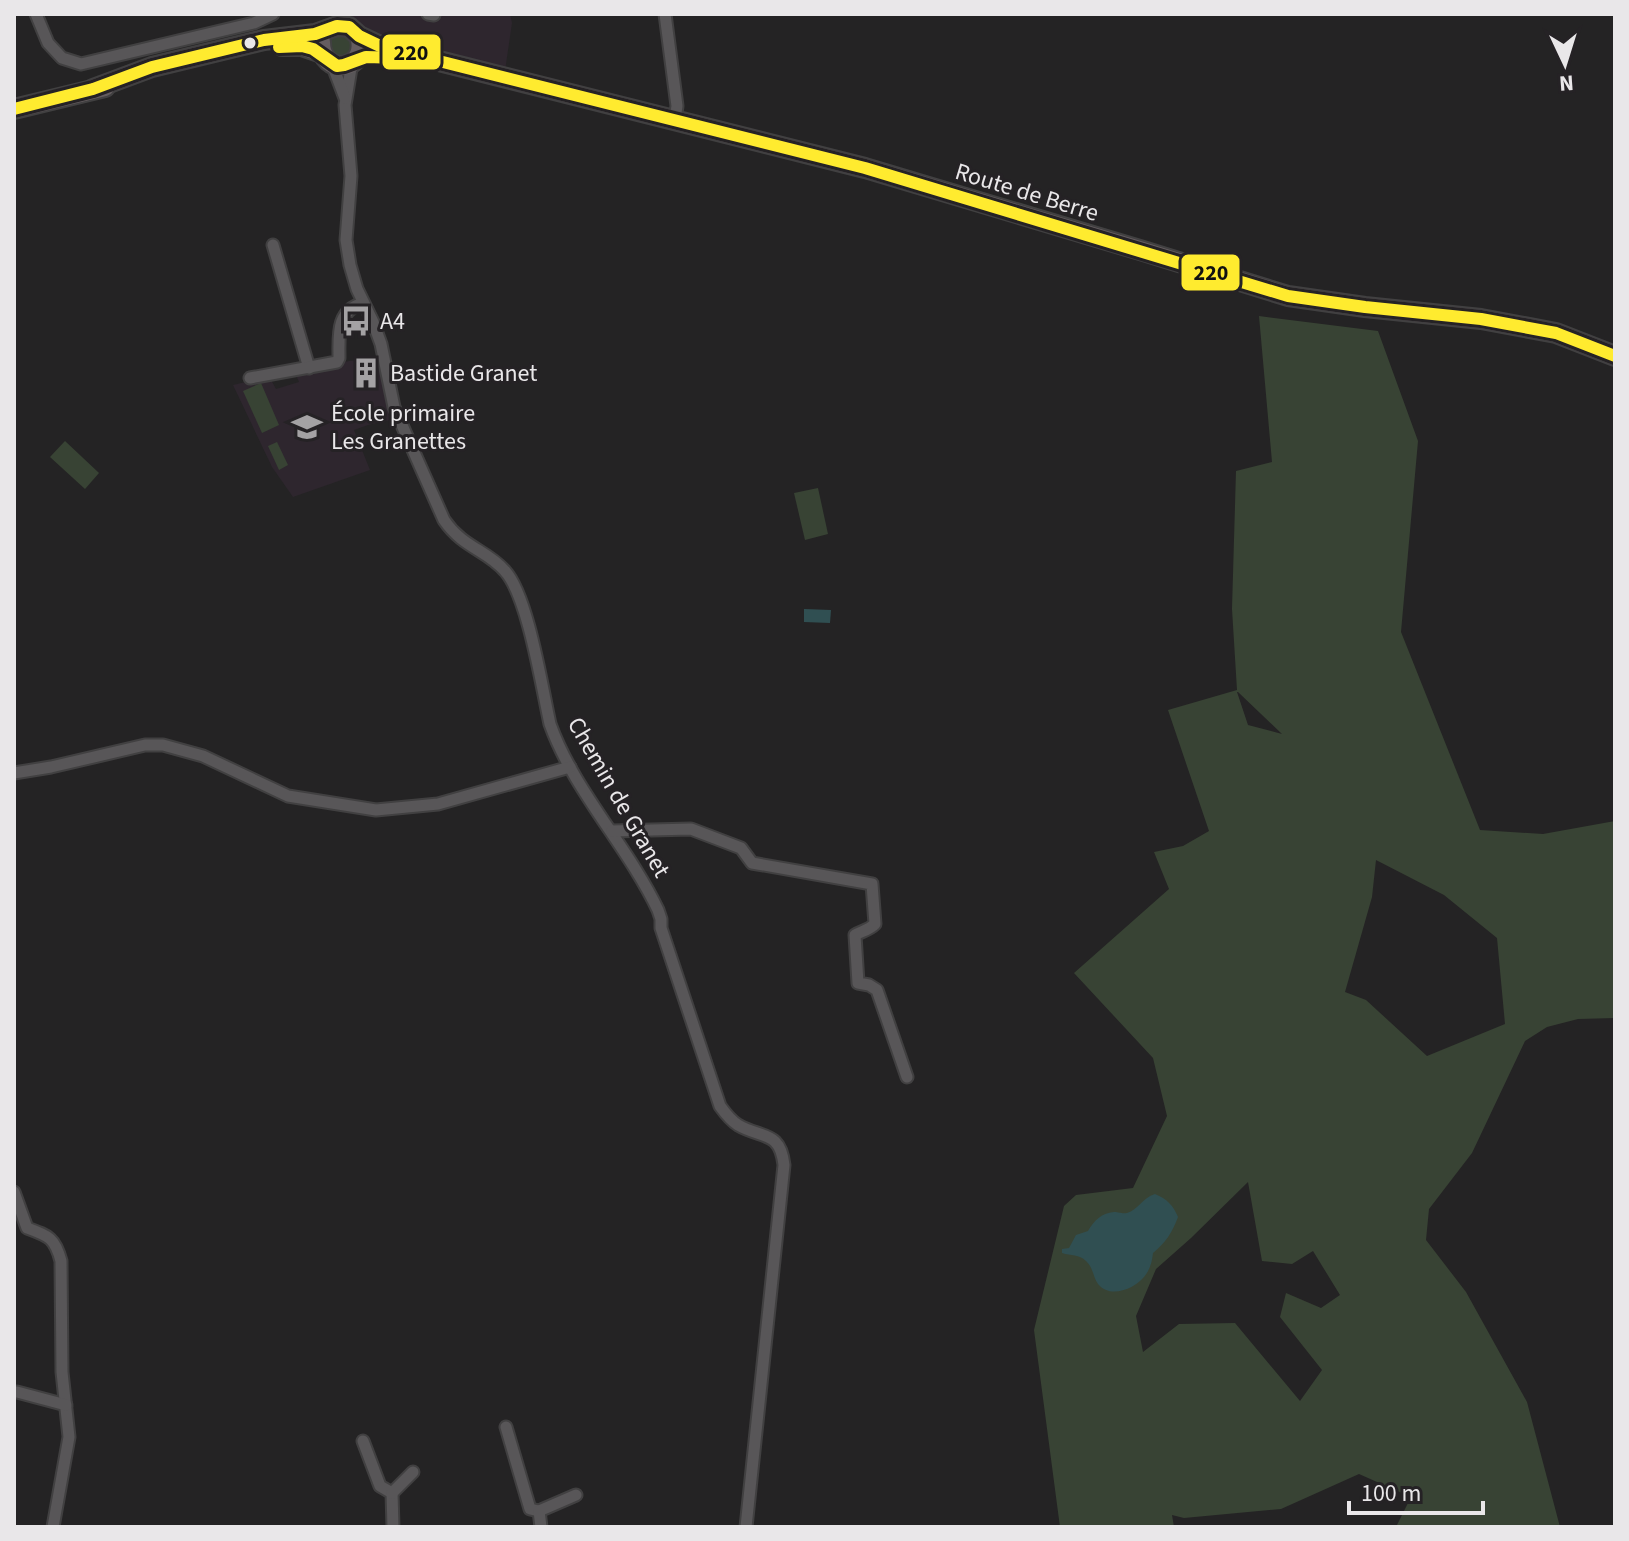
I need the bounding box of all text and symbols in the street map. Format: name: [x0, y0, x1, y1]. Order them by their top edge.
north arrow: [1525, 24, 1605, 104]
line badge: 220: [381, 33, 442, 71]
unlabelled marker: [242, 35, 258, 51]
text: 220: [394, 37, 428, 69]
text: N: [1558, 66, 1575, 99]
street label: Route de Berre: [951, 154, 1103, 231]
line badge: 220: [1180, 253, 1241, 292]
text: 220: [1194, 257, 1228, 289]
bus stop icon: A4: [339, 304, 373, 338]
place label: A4: [380, 304, 405, 339]
building icon: Bastide Granet: [349, 356, 383, 390]
place label: Bastide Granet: [390, 356, 537, 391]
place label: École primaire Les Granettes: [331, 396, 475, 459]
school or university icon: École primaire Les Granettes: [290, 410, 324, 444]
street label: Chemin de Granet: [558, 711, 679, 884]
scale bar: [1349, 1465, 1483, 1515]
text: 100 m: [1361, 1476, 1421, 1511]

